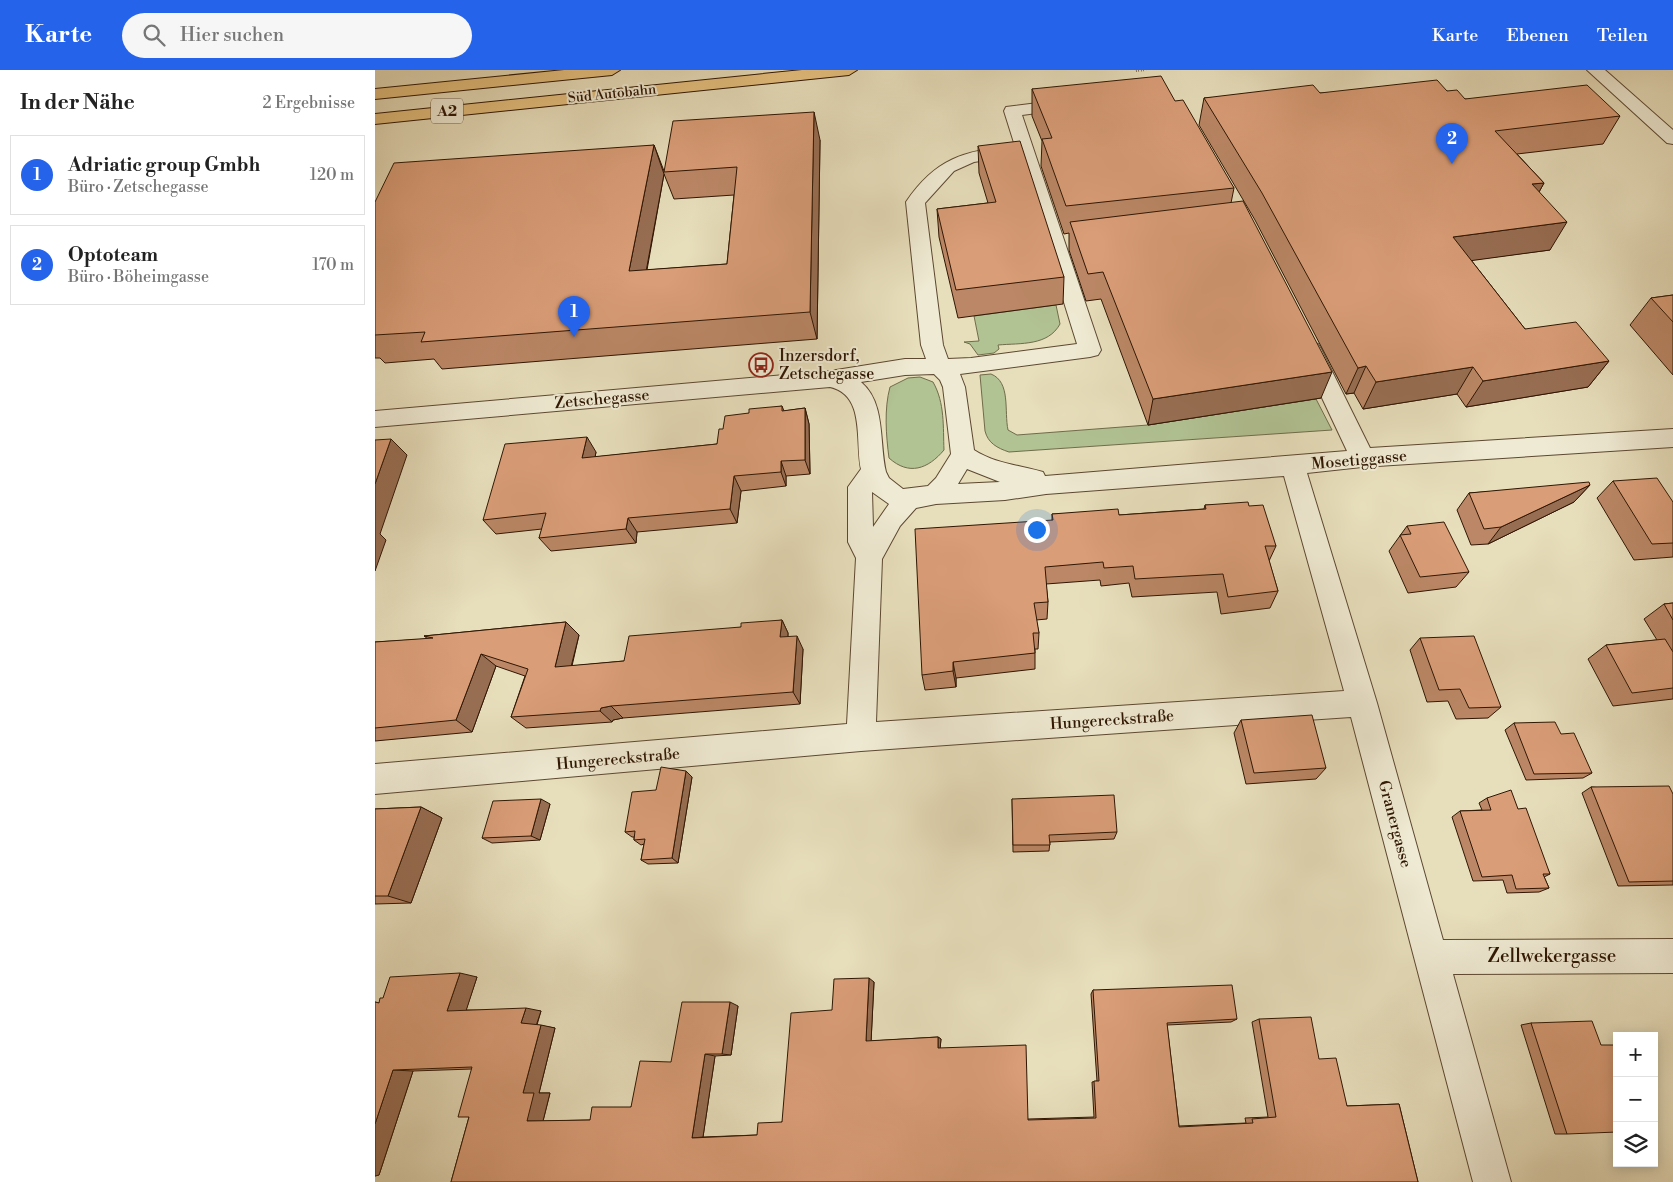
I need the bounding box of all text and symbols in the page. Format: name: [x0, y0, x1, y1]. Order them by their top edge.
search box: [122, 13, 472, 58]
text: Karte: [25, 20, 92, 50]
icon: search: [140, 21, 168, 49]
text: Hier suchen: [180, 23, 284, 47]
text: Karte: [1432, 24, 1478, 47]
text: Ebenen: [1506, 24, 1569, 47]
text: Teilen: [1597, 24, 1648, 47]
street label: Süd Autobahn: [567, 80, 658, 108]
text: In der Nähe: [20, 90, 135, 116]
text: 2 Ergebnisse: [263, 93, 355, 113]
road number: A2: [431, 98, 463, 124]
pin: 2: [1436, 123, 1468, 164]
text: Adriatic group Gmbh: [68, 153, 260, 177]
text: 1: [33, 165, 41, 185]
text: 120 m: [310, 165, 354, 185]
text: Büro · Zetschegasse: [68, 177, 209, 197]
text: Optoteam: [68, 243, 158, 267]
text: 2: [32, 255, 42, 275]
text: 170 m: [312, 255, 354, 275]
text: Büro · Böheimgasse: [68, 267, 209, 287]
pin: 1: [558, 296, 590, 337]
place label: Inzersdorf, Zetschegasse: [779, 346, 874, 384]
bus stop icon: Inzersdorf, Zetschegasse: [748, 352, 774, 378]
street label: Zetschegasse: [554, 385, 650, 413]
street label: Mosetiggasse: [1310, 446, 1408, 474]
your location: [1024, 517, 1050, 543]
street label: Hungereckstraße: [1049, 706, 1175, 734]
street label: Hungereckstraße: [555, 744, 681, 774]
street label: Granergasse: [1374, 778, 1416, 870]
street label: Zellwekergasse: [1488, 944, 1616, 968]
map controls: [1613, 1032, 1658, 1167]
button: +: [1613, 1032, 1658, 1077]
button: −: [1613, 1077, 1658, 1122]
button: layers: [1613, 1122, 1658, 1167]

